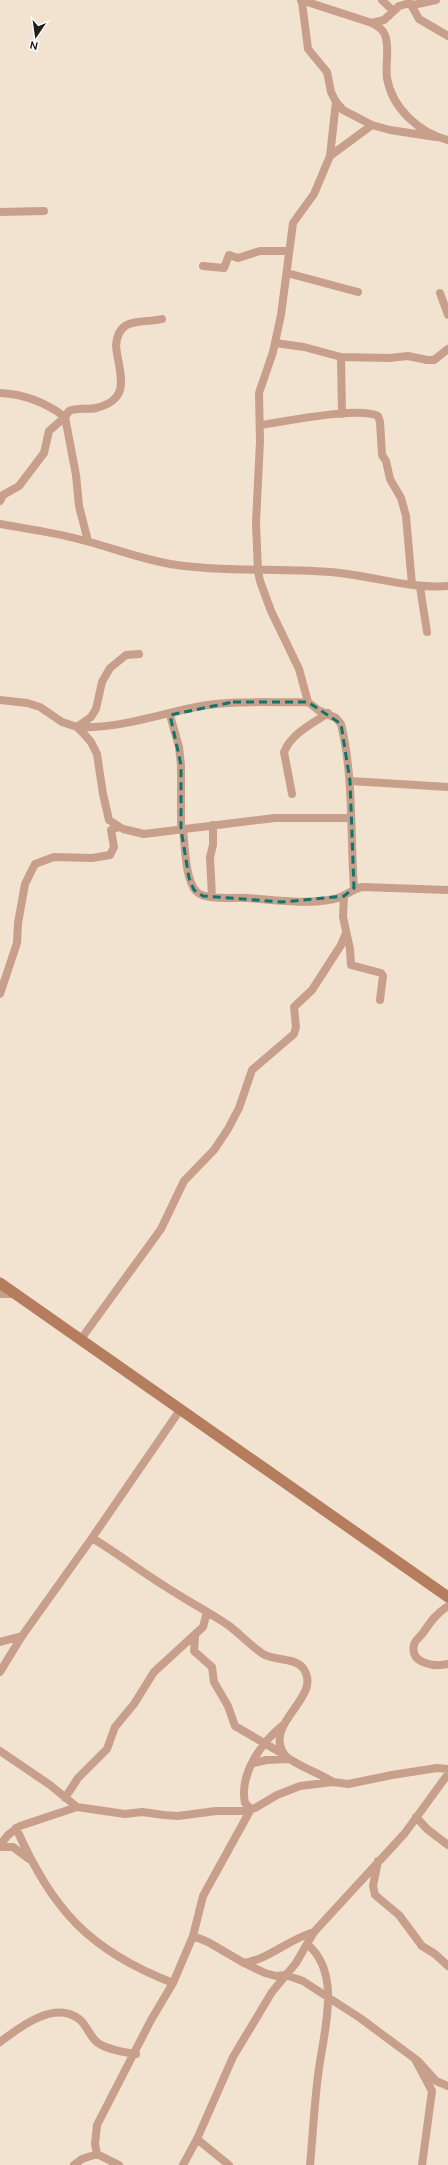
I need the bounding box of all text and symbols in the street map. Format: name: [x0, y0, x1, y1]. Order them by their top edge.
north arrow: [16, 16, 56, 56]
text: N: [28, 39, 39, 53]

